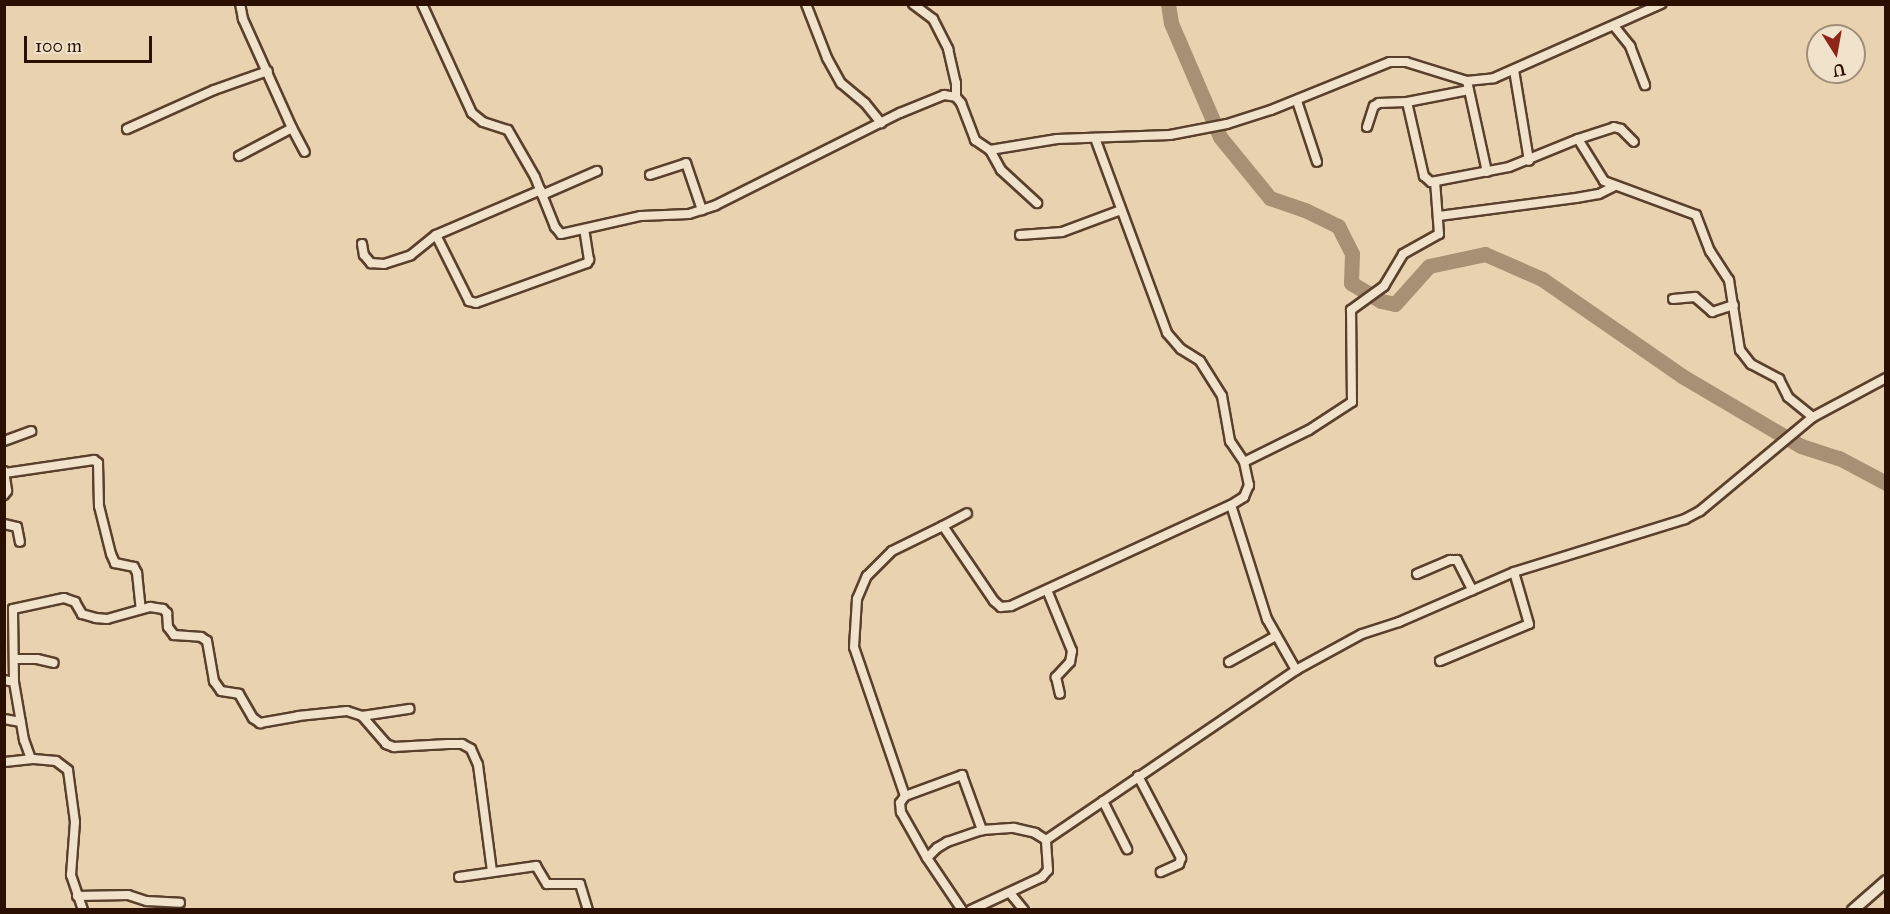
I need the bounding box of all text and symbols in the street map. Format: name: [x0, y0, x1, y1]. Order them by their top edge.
scale bar: [27, 24, 154, 62]
north arrow: [1806, 24, 1866, 84]
text: 100 m: [35, 35, 82, 57]
text: U: [1831, 60, 1847, 81]

